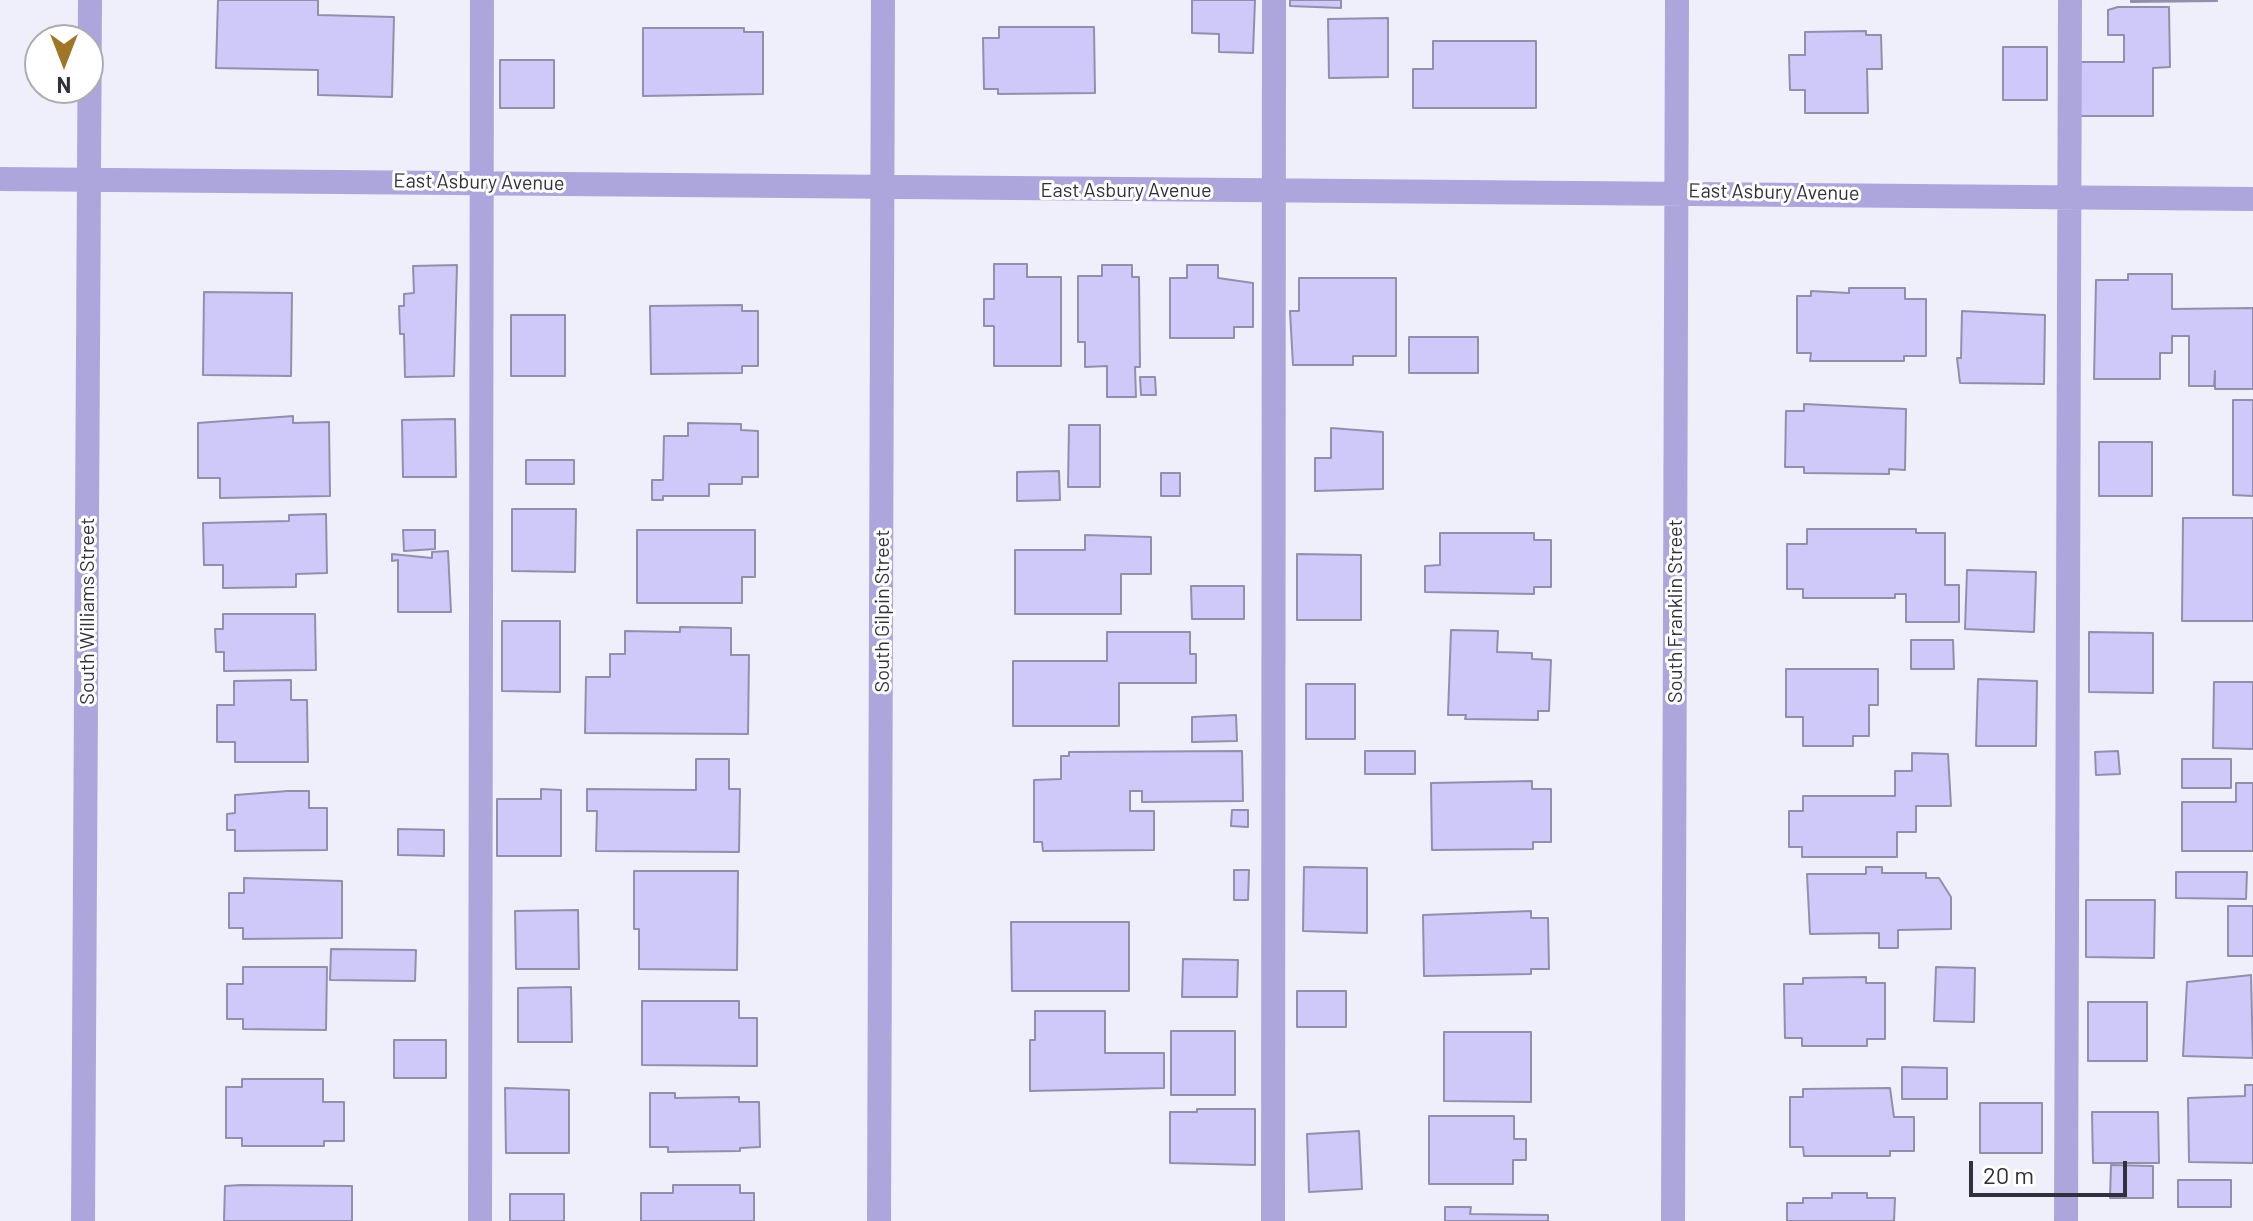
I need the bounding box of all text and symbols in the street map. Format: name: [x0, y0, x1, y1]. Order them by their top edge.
north arrow: [24, 24, 104, 104]
text: N: [57, 73, 71, 99]
street label: East Asbury Avenue: [393, 169, 565, 195]
street label: East Asbury Avenue: [1040, 178, 1212, 202]
street label: East Asbury Avenue: [1688, 179, 1860, 205]
street label: South Williams Street: [75, 517, 99, 705]
street label: South Franklin Street: [1663, 519, 1687, 703]
street label: South Gilpin Street: [870, 530, 894, 692]
scale bar: [1973, 1145, 2131, 1195]
text: 20 m: [1983, 1160, 2034, 1189]

